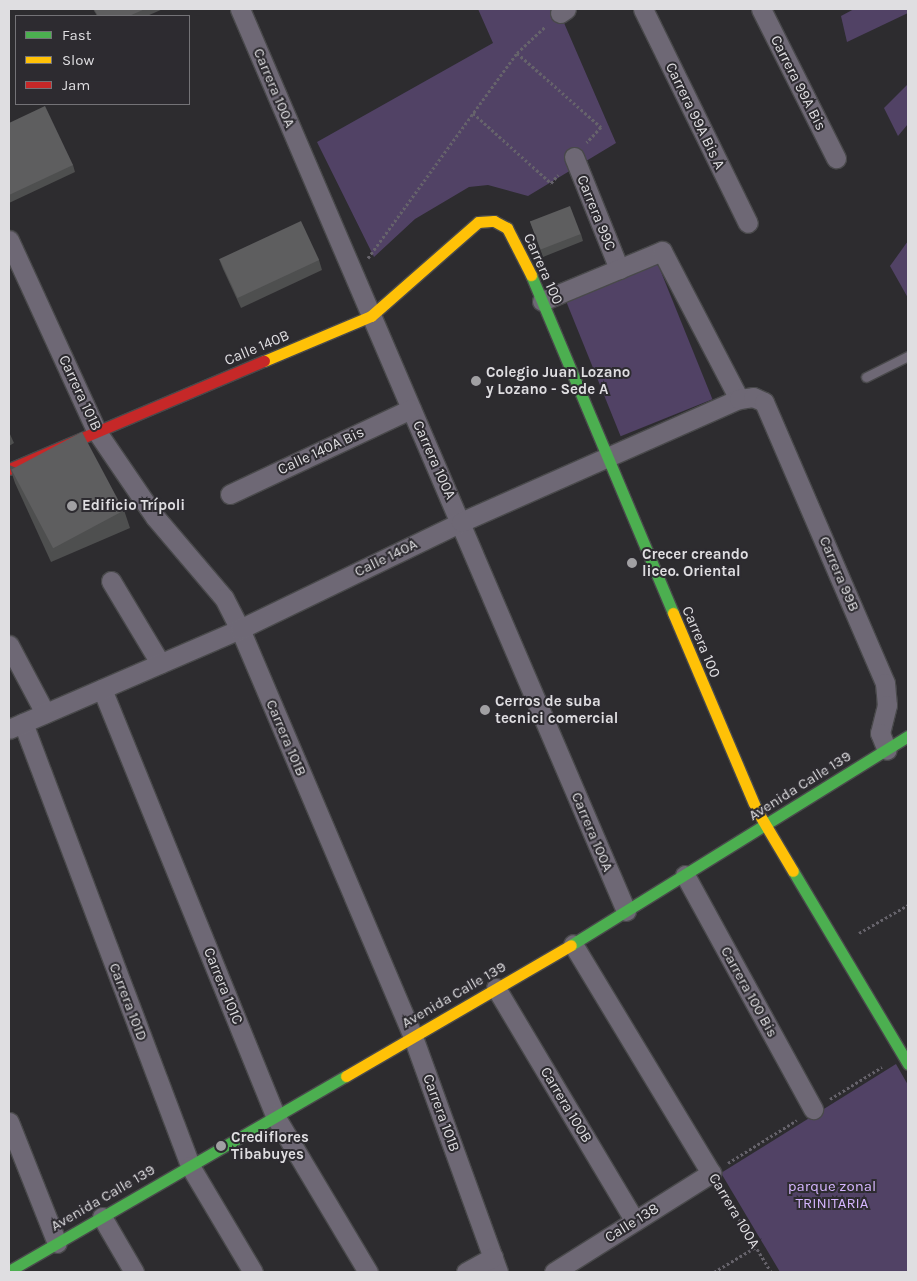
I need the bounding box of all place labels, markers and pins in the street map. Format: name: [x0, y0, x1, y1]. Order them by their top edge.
place label: Colegio Juan Lozano y Lozano - Sede A: [486, 363, 630, 398]
marker: Colegio Juan Lozano y Lozano - Sede A: [470, 375, 482, 387]
place label: Edificio Trípoli: [82, 497, 185, 515]
marker: Edificio Trípoli: [66, 500, 78, 512]
place label: Crecer creando liceo. Oriental: [642, 545, 749, 580]
marker: Crecer creando liceo. Oriental: [626, 557, 638, 569]
place label: Cerros de suba tecnici comercial: [495, 692, 618, 727]
marker: Cerros de suba tecnici comercial: [479, 704, 491, 716]
place label: Crediflores Tibabuyes: [231, 1128, 309, 1163]
marker: Crediflores Tibabuyes: [215, 1140, 227, 1152]

